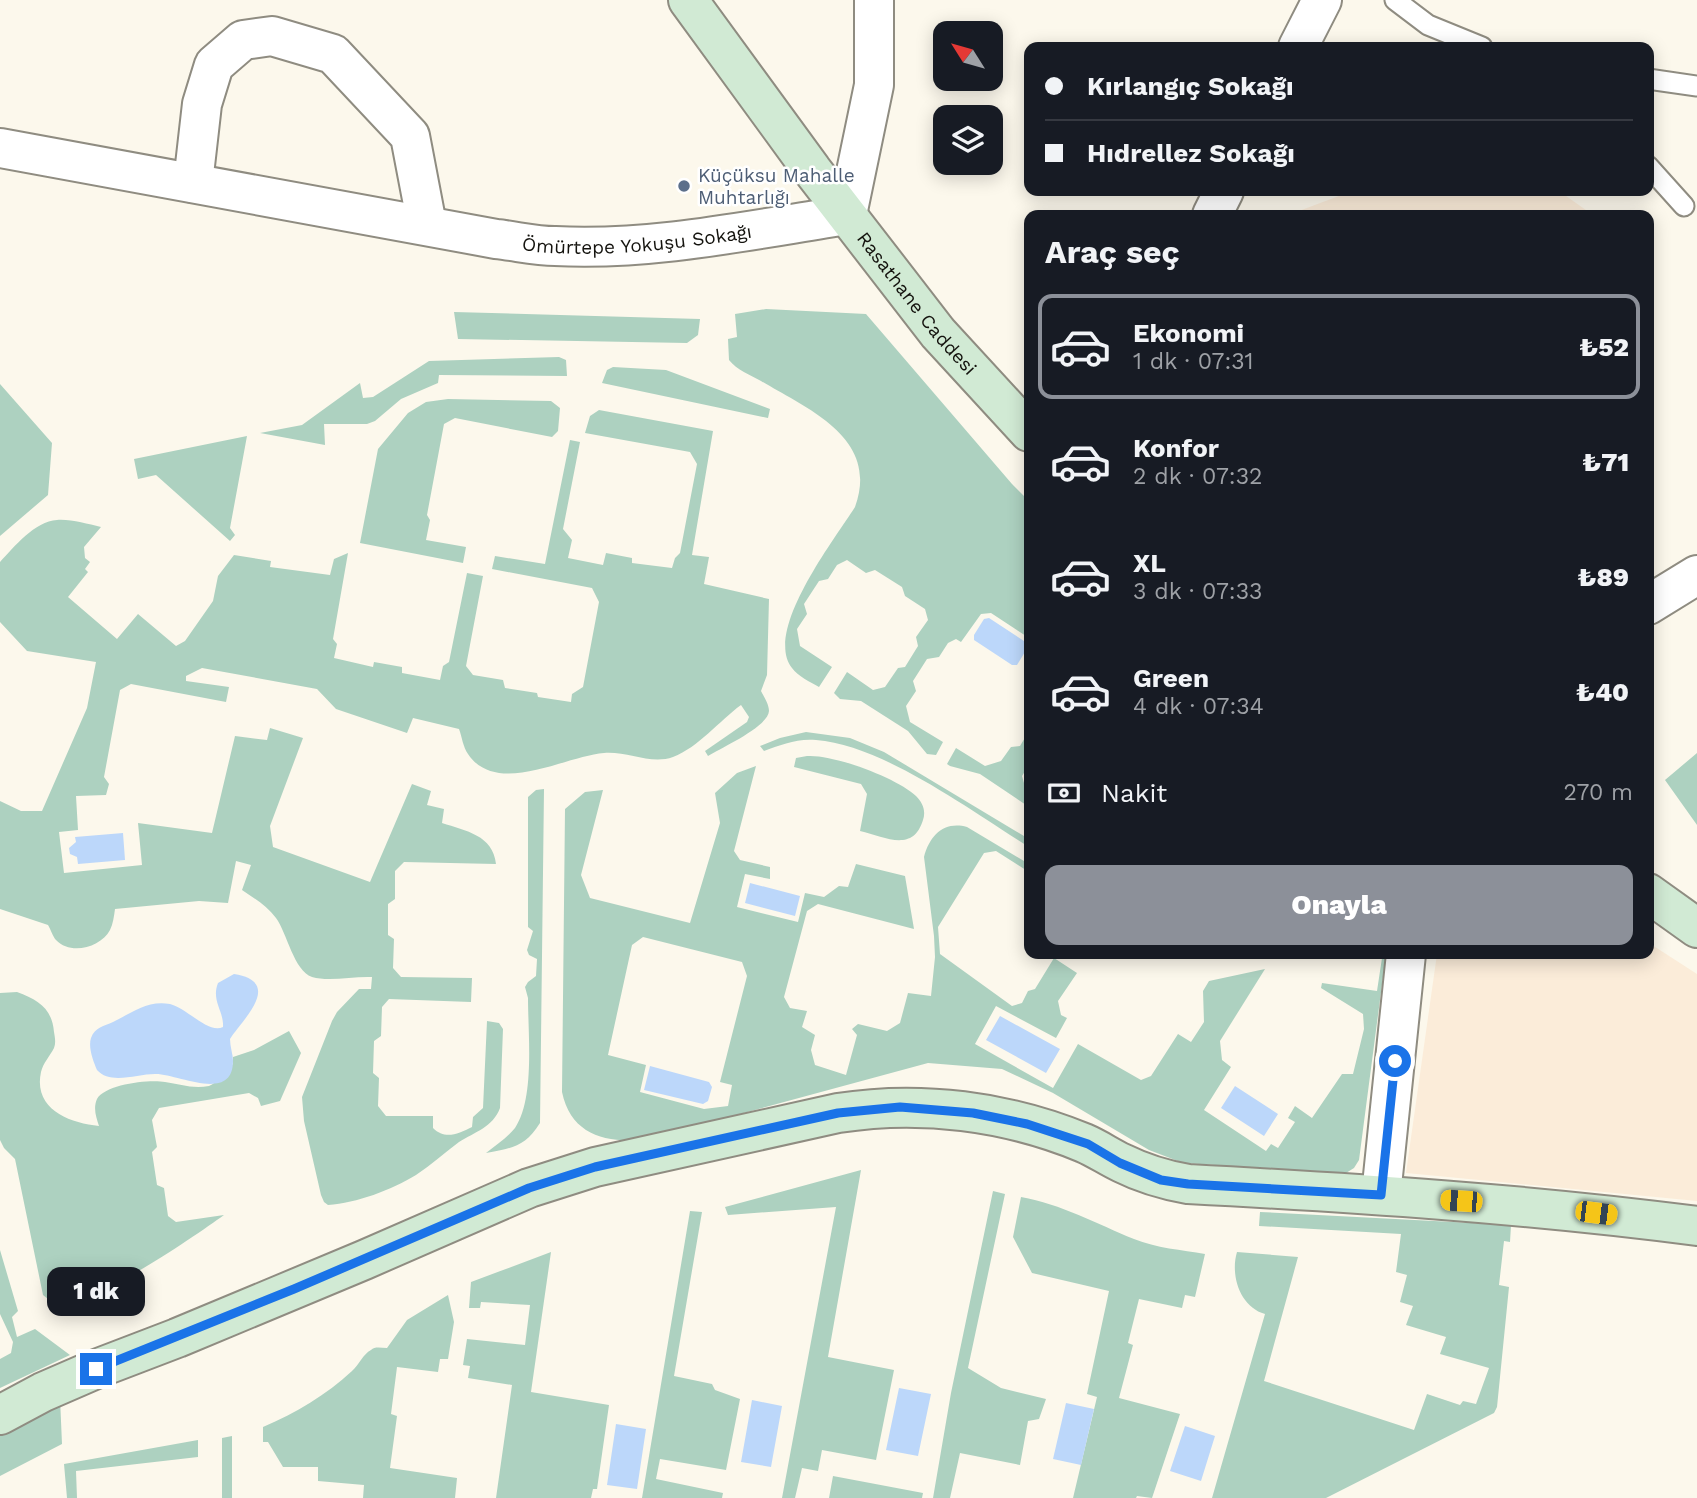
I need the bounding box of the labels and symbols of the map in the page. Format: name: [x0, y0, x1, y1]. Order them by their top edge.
north arrow: [933, 21, 1003, 91]
place label: Küçüksu Mahalle Muhtarlığı: [698, 164, 855, 209]
marker: Küçüksu Mahalle Muhtarlığı: [676, 178, 692, 194]
street label: Ömürtepe Yokuşu Sokağı: [520, 220, 753, 259]
street label: Rasathane Caddesi: [852, 227, 981, 380]
route start: [1379, 1045, 1411, 1077]
car: [1440, 1189, 1483, 1213]
car: [1574, 1200, 1619, 1226]
callout: 1 dk: [47, 1268, 145, 1316]
route end: [80, 1353, 112, 1385]

